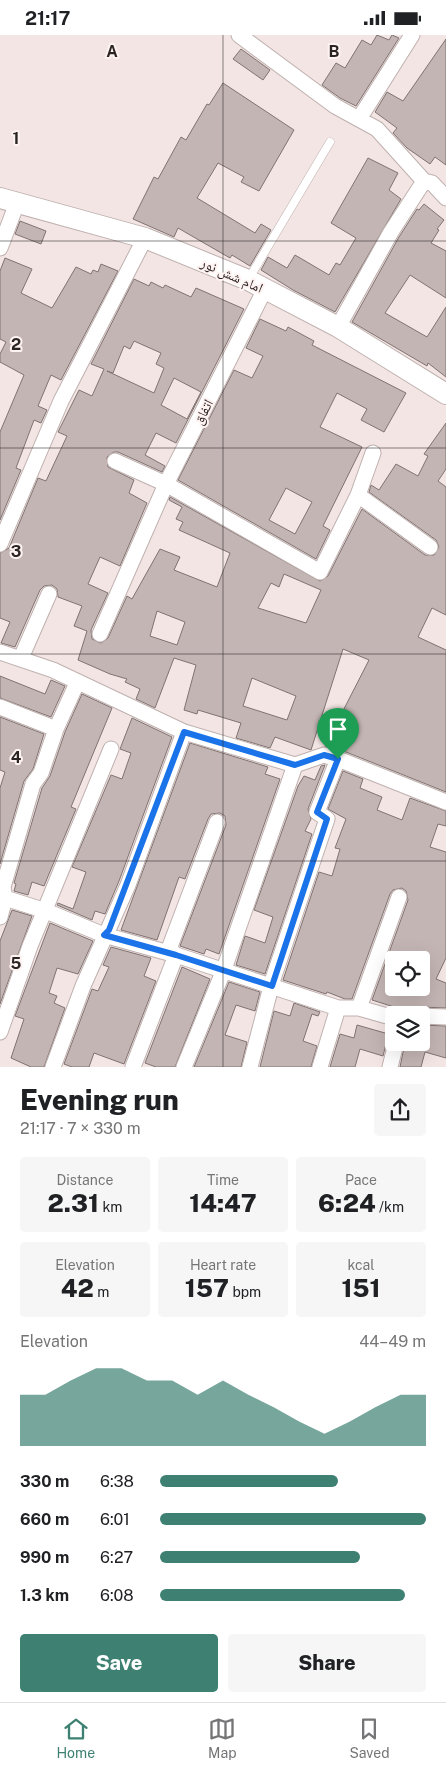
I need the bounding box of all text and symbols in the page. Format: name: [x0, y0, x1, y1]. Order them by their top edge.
text: 21:17: [25, 7, 70, 29]
text: A: [106, 42, 118, 61]
text: B: [329, 42, 340, 61]
text: 1: [13, 129, 19, 148]
street label: امام شش نور: [197, 254, 265, 298]
text: 2: [11, 335, 21, 354]
street label: اتفاق: [190, 397, 217, 428]
text: 3: [11, 542, 21, 561]
pin: [317, 708, 359, 759]
icon: arrive: [324, 715, 352, 743]
text: 4: [11, 748, 22, 767]
map controls: [385, 951, 430, 1051]
button: locate: [385, 951, 430, 996]
text: 5: [11, 954, 22, 973]
button: layers: [385, 1006, 430, 1051]
text: Evening run: [20, 1083, 179, 1116]
button: share: [374, 1084, 426, 1136]
text: 21:17 · 7 × 330 m: [20, 1119, 141, 1138]
text: Distance: [57, 1172, 113, 1188]
text: Time: [207, 1172, 239, 1188]
text: Pace: [345, 1172, 377, 1188]
text: 2.31: [48, 1188, 99, 1218]
text: 14:47: [189, 1188, 257, 1218]
text: 6:24: [318, 1188, 376, 1218]
text: km: [99, 1199, 122, 1215]
text: /km: [376, 1199, 404, 1215]
text: Elevation: [55, 1257, 115, 1273]
text: Heart rate: [190, 1257, 256, 1273]
text: kcal: [347, 1257, 375, 1273]
text: 42: [61, 1273, 94, 1303]
text: 157: [185, 1273, 229, 1303]
text: 151: [341, 1273, 381, 1303]
text: m: [94, 1284, 109, 1300]
text: bpm: [229, 1284, 261, 1300]
text: Elevation: [20, 1332, 88, 1351]
text: 44–49 m: [359, 1332, 426, 1351]
text: 330 m: [20, 1472, 69, 1491]
text: 6:38: [100, 1472, 134, 1491]
text: 660 m: [20, 1510, 69, 1529]
text: 6:01: [100, 1510, 130, 1529]
text: 990 m: [20, 1548, 69, 1567]
text: 6:27: [100, 1548, 133, 1567]
text: 1.3 km: [20, 1586, 69, 1605]
text: 6:08: [100, 1586, 134, 1605]
button: Save: [20, 1634, 218, 1692]
button: Share: [228, 1634, 426, 1692]
tab: Home: [56, 1715, 95, 1761]
tab: Map: [208, 1715, 236, 1761]
tab: Saved: [349, 1715, 390, 1761]

